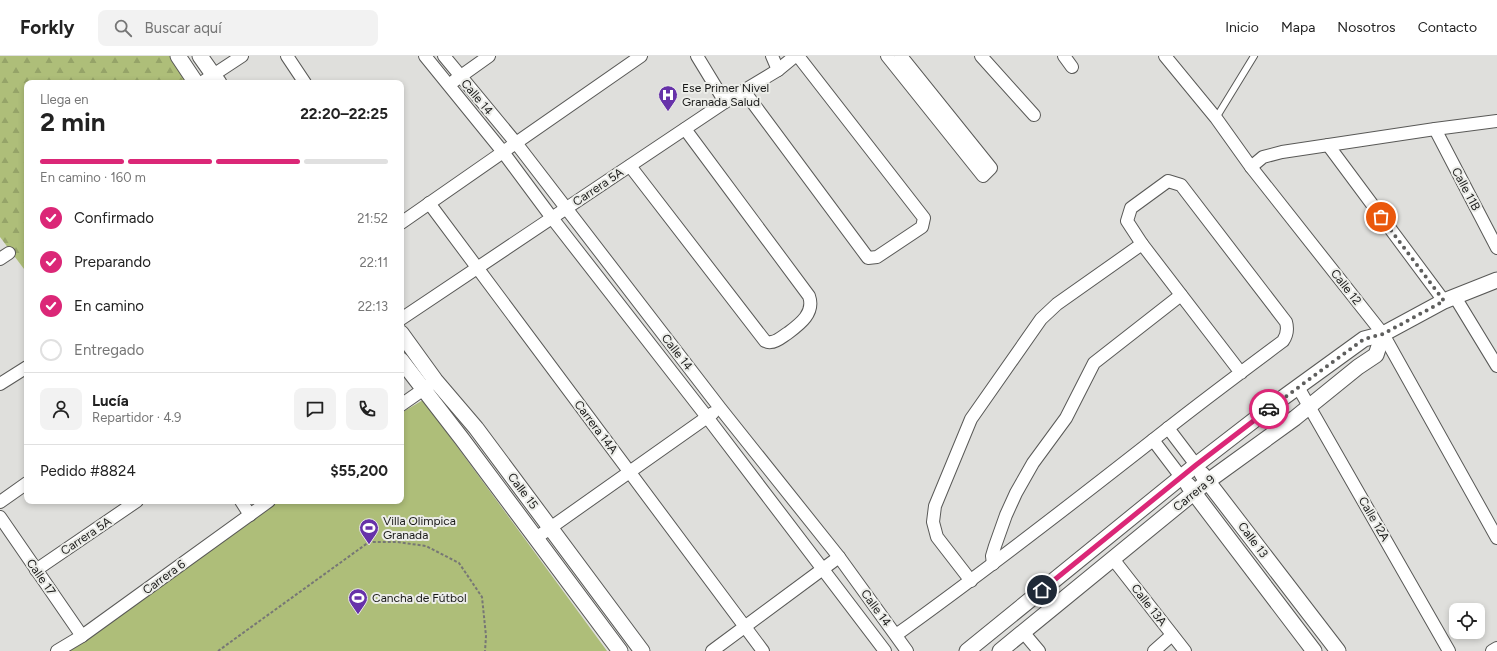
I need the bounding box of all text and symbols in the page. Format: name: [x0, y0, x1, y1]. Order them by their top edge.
search box: [98, 10, 378, 46]
text: Forkly: [20, 16, 74, 39]
icon: search: [112, 17, 134, 39]
text: Buscar aquí: [144, 19, 222, 37]
text: Inicio: [1225, 19, 1259, 36]
text: Mapa: [1281, 19, 1315, 36]
text: Nosotros: [1337, 19, 1396, 36]
text: Contacto: [1418, 19, 1477, 36]
street label: Calle 14: [458, 76, 496, 118]
place label: Ese Primer Nivel Granada Salud: [682, 81, 769, 109]
hospital icon: Ese Primer Nivel Granada Salud: [657, 84, 679, 112]
text: Llega en: [40, 92, 89, 107]
text: 22:20–22:25: [300, 105, 388, 123]
text: 2 min: [40, 106, 106, 138]
street label: Carrera 5A: [570, 165, 626, 209]
street label: Calle 11B: [1449, 165, 1483, 213]
text: En camino · 160 m: [40, 170, 146, 185]
pin: [1364, 200, 1398, 234]
icon: bag: [1370, 206, 1392, 228]
icon: check: [40, 207, 62, 229]
text: Confirmado: [74, 209, 154, 227]
text: 21:52: [357, 211, 388, 226]
icon: check: [40, 251, 62, 273]
text: Preparando: [74, 253, 151, 271]
text: 22:11: [359, 255, 388, 270]
street label: Calle 12: [1328, 266, 1364, 308]
icon: check: [40, 295, 62, 317]
text: En camino: [74, 297, 144, 315]
text: 22:13: [358, 299, 388, 314]
street label: Calle 14: [659, 331, 696, 373]
text: Entregado: [74, 341, 144, 359]
button: person: [40, 388, 82, 430]
button: chat: [294, 388, 336, 430]
button: phone: [346, 388, 388, 430]
courier: [1249, 389, 1289, 429]
text: Lucía: [92, 392, 129, 410]
street label: Carrera 14A: [571, 398, 621, 456]
icon: car: [1258, 398, 1280, 420]
text: Repartidor · 4.9: [92, 410, 181, 425]
text: Pedido #8824: [40, 462, 136, 480]
text: $55,200: [330, 462, 388, 480]
street label: Calle 15: [505, 470, 541, 512]
street label: Carrera 9: [1170, 472, 1218, 514]
street label: Calle 12A: [1356, 494, 1392, 544]
street label: Carrera 5A: [58, 514, 114, 558]
place label: Villa Olimpica Granada: [383, 514, 456, 542]
sports icon: Villa Olimpica Granada: [358, 517, 380, 545]
street label: Calle 13: [1235, 519, 1271, 561]
street label: Calle 17: [24, 556, 59, 598]
street label: Carrera 6: [140, 557, 188, 597]
pin: [1025, 573, 1059, 607]
icon: home: [1031, 579, 1053, 601]
street label: Calle 13A: [1128, 581, 1170, 629]
sports icon: Cancha de Fútbol: [347, 587, 369, 615]
street label: Calle 14: [858, 587, 894, 630]
place label: Cancha de Fútbol: [372, 591, 467, 605]
map controls: [1449, 603, 1485, 639]
button: locate: [1449, 603, 1485, 639]

